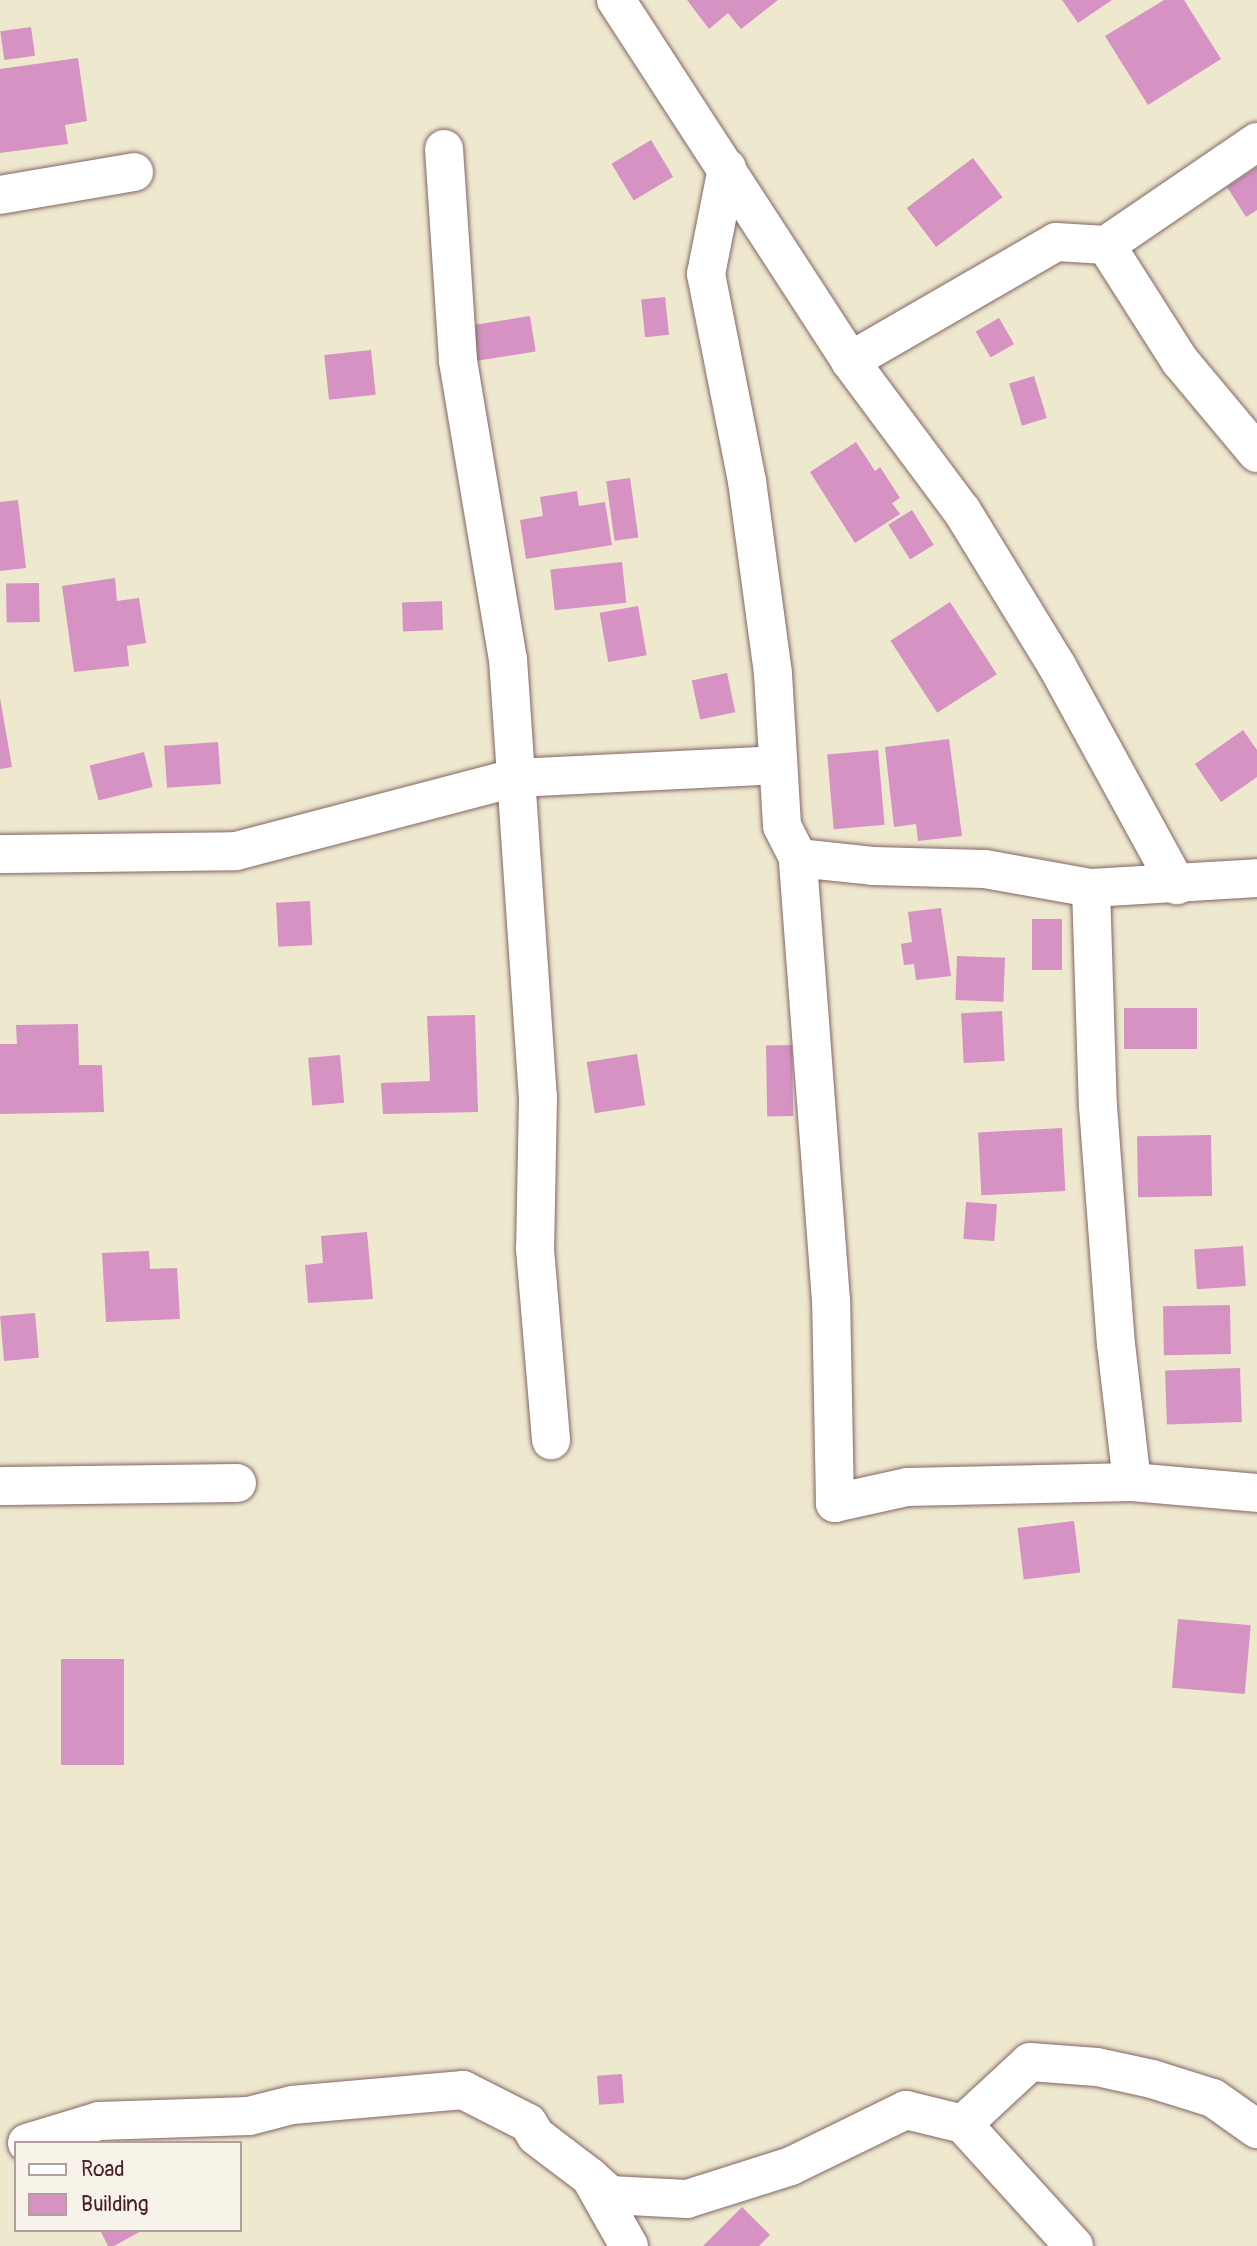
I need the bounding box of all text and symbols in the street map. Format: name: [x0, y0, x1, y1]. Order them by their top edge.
legend: [14, 2141, 242, 2232]
text: Road: [81, 2156, 125, 2183]
text: Building: [81, 2191, 148, 2218]

